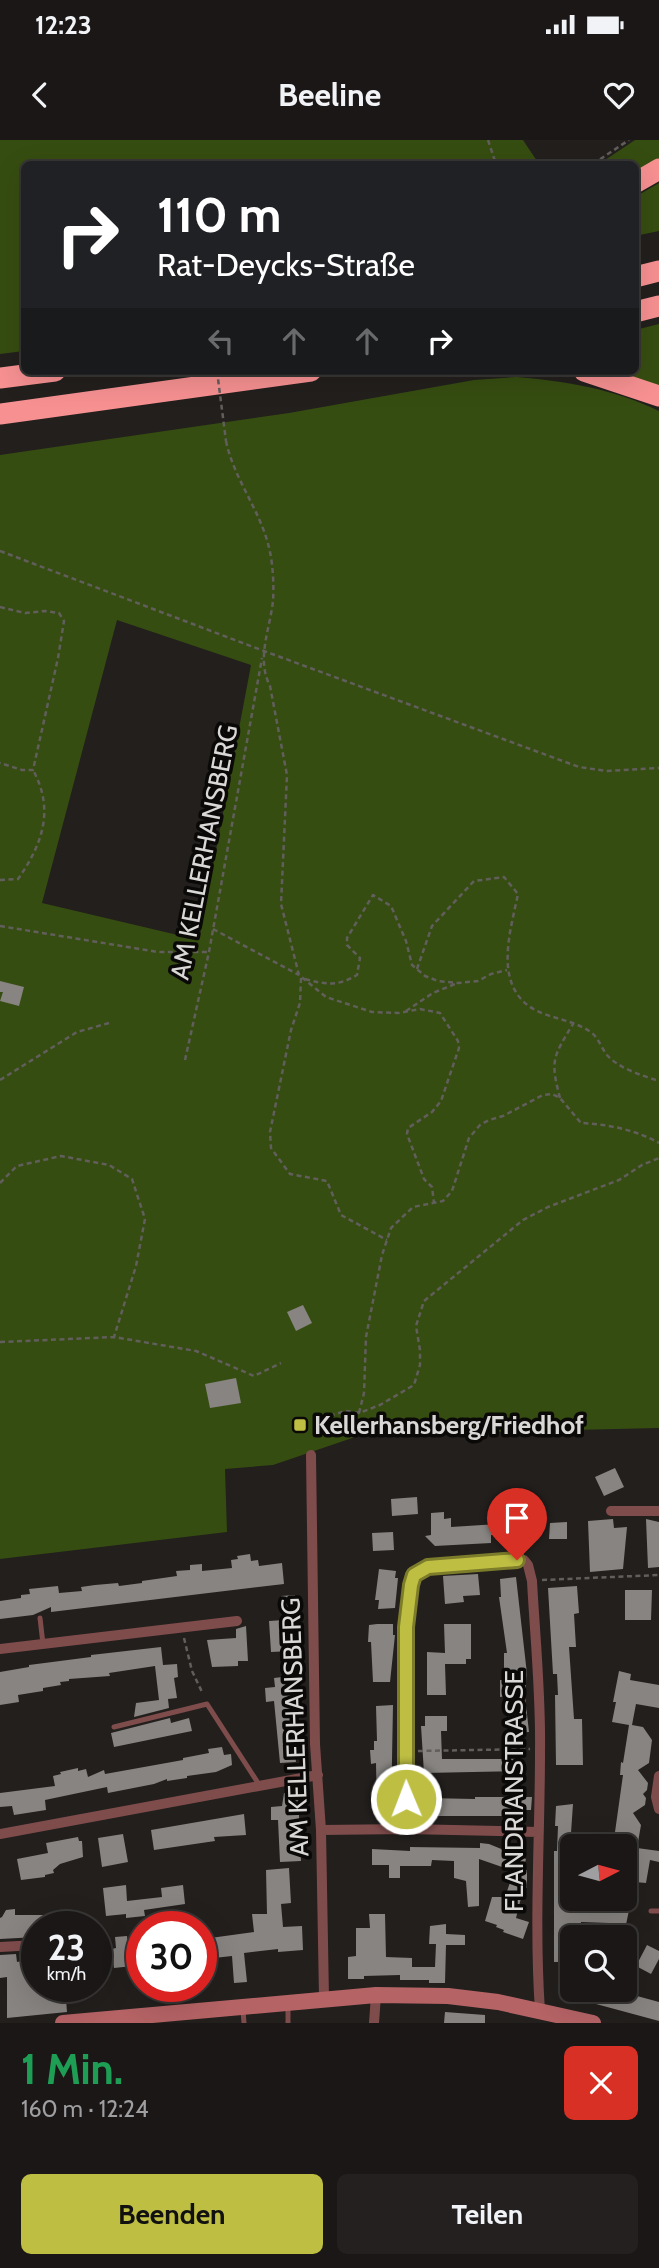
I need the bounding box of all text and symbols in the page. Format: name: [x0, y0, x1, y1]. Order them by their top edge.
text: 12:23: [35, 9, 92, 41]
text: Beeline: [278, 75, 381, 114]
icon: back: [21, 76, 59, 114]
icon: heart: [600, 76, 638, 114]
text: 110 m: [157, 185, 281, 244]
icon: right: [42, 189, 133, 280]
text: Rat-Deycks-Straße: [157, 245, 415, 284]
icon: left: [202, 322, 240, 360]
icon: ahead: [275, 322, 313, 360]
icon: ahead: [348, 322, 386, 360]
icon: right: [421, 322, 459, 360]
street label: AM KELLERHANSBERG: [164, 722, 244, 982]
place label: Kellerhansberg/Friedhof: [314, 1409, 584, 1441]
marker: Kellerhansberg/Friedhof: [292, 1417, 308, 1433]
pin: [487, 1488, 547, 1560]
icon: arrive: [498, 1499, 536, 1537]
street label: AM KELLERHANSBERG: [274, 1597, 316, 1857]
street label: FLANDRIANSTRASSE: [498, 1670, 530, 1912]
position arrow: [369, 1762, 443, 1836]
north arrow: [560, 1834, 637, 1911]
map controls: [560, 1834, 637, 2002]
speed limit sign: 30: [126, 1911, 217, 2002]
button: search: [560, 1925, 637, 2002]
text: 23: [48, 1926, 85, 1969]
text: km/h: [47, 1963, 86, 1985]
text: 1 Min.: [21, 2043, 123, 2095]
button: close: [564, 2046, 638, 2120]
text: 160 m · 12:24: [21, 2095, 148, 2123]
button: Beenden: [21, 2174, 323, 2254]
button: Teilen: [337, 2174, 638, 2254]

